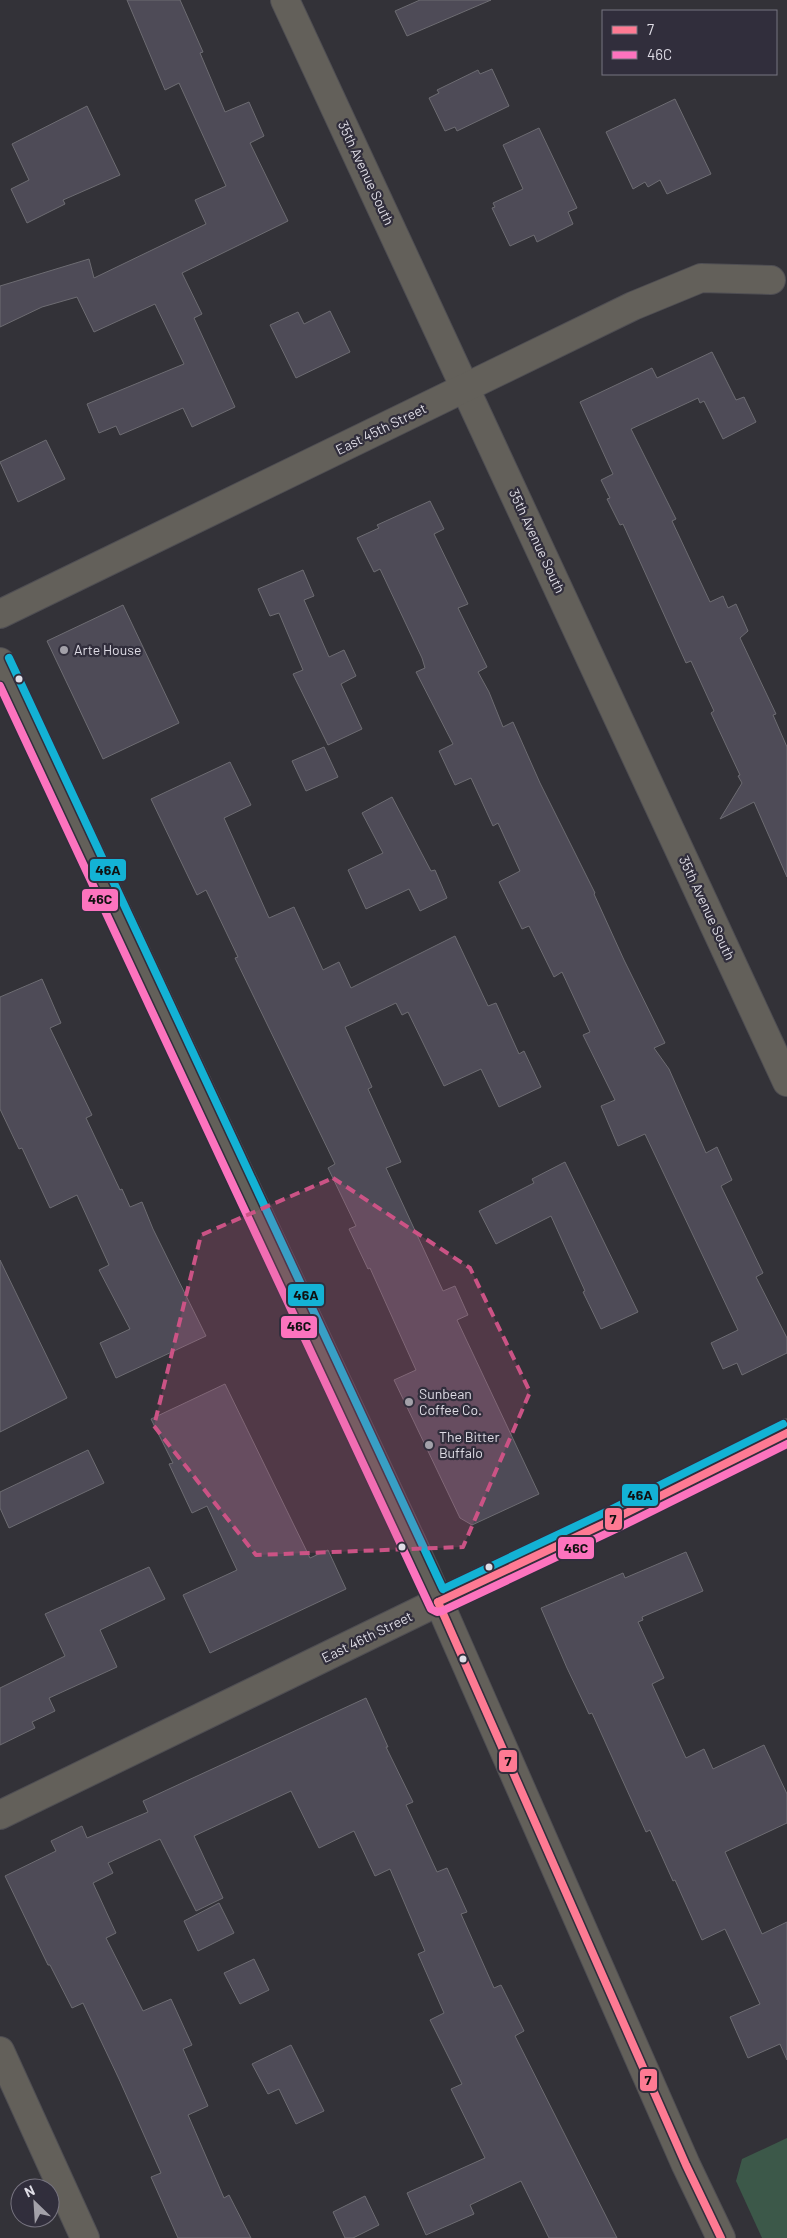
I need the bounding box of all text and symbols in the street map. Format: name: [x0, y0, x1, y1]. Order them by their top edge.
legend: [602, 10, 777, 75]
text: 7: [647, 20, 654, 38]
text: 46C: [647, 45, 672, 63]
street label: 35th Avenue South: [335, 118, 398, 228]
street label: East 45th Street: [333, 399, 429, 458]
street label: 35th Avenue South: [506, 486, 569, 596]
place label: Arte House: [74, 641, 141, 658]
marker: Arte House: [58, 644, 70, 656]
unlabelled marker: [14, 674, 24, 684]
street label: 35th Avenue South: [676, 853, 739, 963]
line badge: 46A: [89, 858, 127, 882]
text: 46A: [95, 861, 121, 878]
line badge: 46C: [81, 888, 119, 912]
text: 46C: [88, 890, 112, 907]
line badge: 46A: [287, 1283, 325, 1307]
text: 46A: [293, 1286, 319, 1303]
line badge: 46C: [280, 1315, 318, 1339]
text: 46C: [287, 1317, 311, 1334]
place label: Sunbean Coffee Co.: [419, 1385, 482, 1418]
marker: Sunbean Coffee Co.: [403, 1396, 415, 1408]
place label: The Bitter Buffalo: [439, 1428, 500, 1461]
marker: The Bitter Buffalo: [423, 1439, 435, 1451]
line badge: 46A: [621, 1483, 659, 1507]
text: 46A: [627, 1486, 653, 1503]
line badge: 7: [604, 1507, 623, 1531]
text: 7: [610, 1510, 617, 1527]
line badge: 46C: [557, 1536, 595, 1560]
text: 46C: [564, 1539, 588, 1556]
unlabelled marker: [397, 1542, 407, 1552]
unlabelled marker: [484, 1562, 494, 1572]
street label: East 46th Street: [319, 1607, 415, 1666]
unlabelled marker: [458, 1654, 468, 1664]
line badge: 7: [498, 1749, 518, 1773]
text: 7: [505, 1752, 512, 1769]
line badge: 7: [639, 2068, 658, 2092]
text: 7: [645, 2071, 652, 2088]
north arrow: [10, 2178, 60, 2228]
text: N: [21, 2181, 37, 2200]

